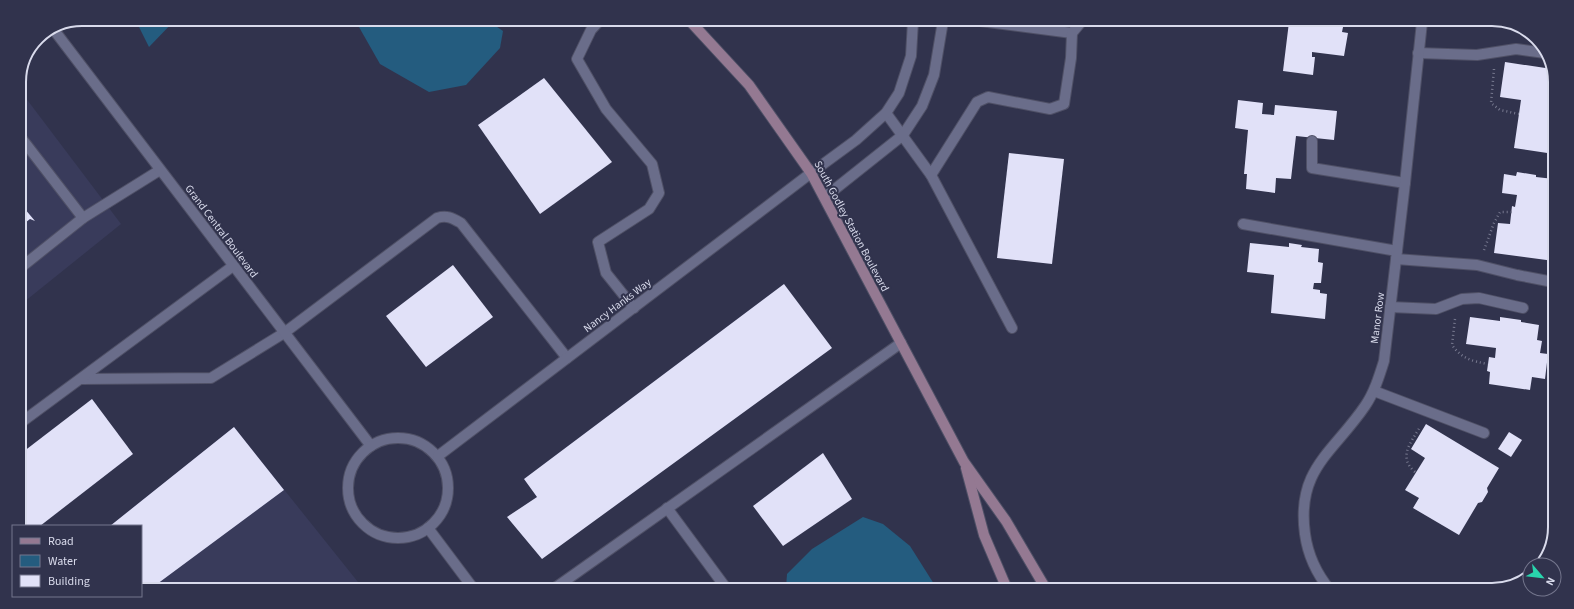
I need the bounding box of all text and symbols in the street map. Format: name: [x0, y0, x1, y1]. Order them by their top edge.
street label: South Godley Station Boulevard: [811, 158, 893, 294]
street label: Grand Central Boulevard: [182, 182, 262, 281]
street label: Nancy Hanks Way: [580, 275, 654, 336]
street label: Manor Row: [1367, 291, 1388, 345]
legend: [12, 525, 142, 597]
text: Road: [48, 533, 74, 550]
text: Water: [48, 553, 78, 570]
north arrow: [1522, 557, 1562, 597]
text: Building: [48, 573, 90, 590]
text: N: [1542, 575, 1559, 588]

